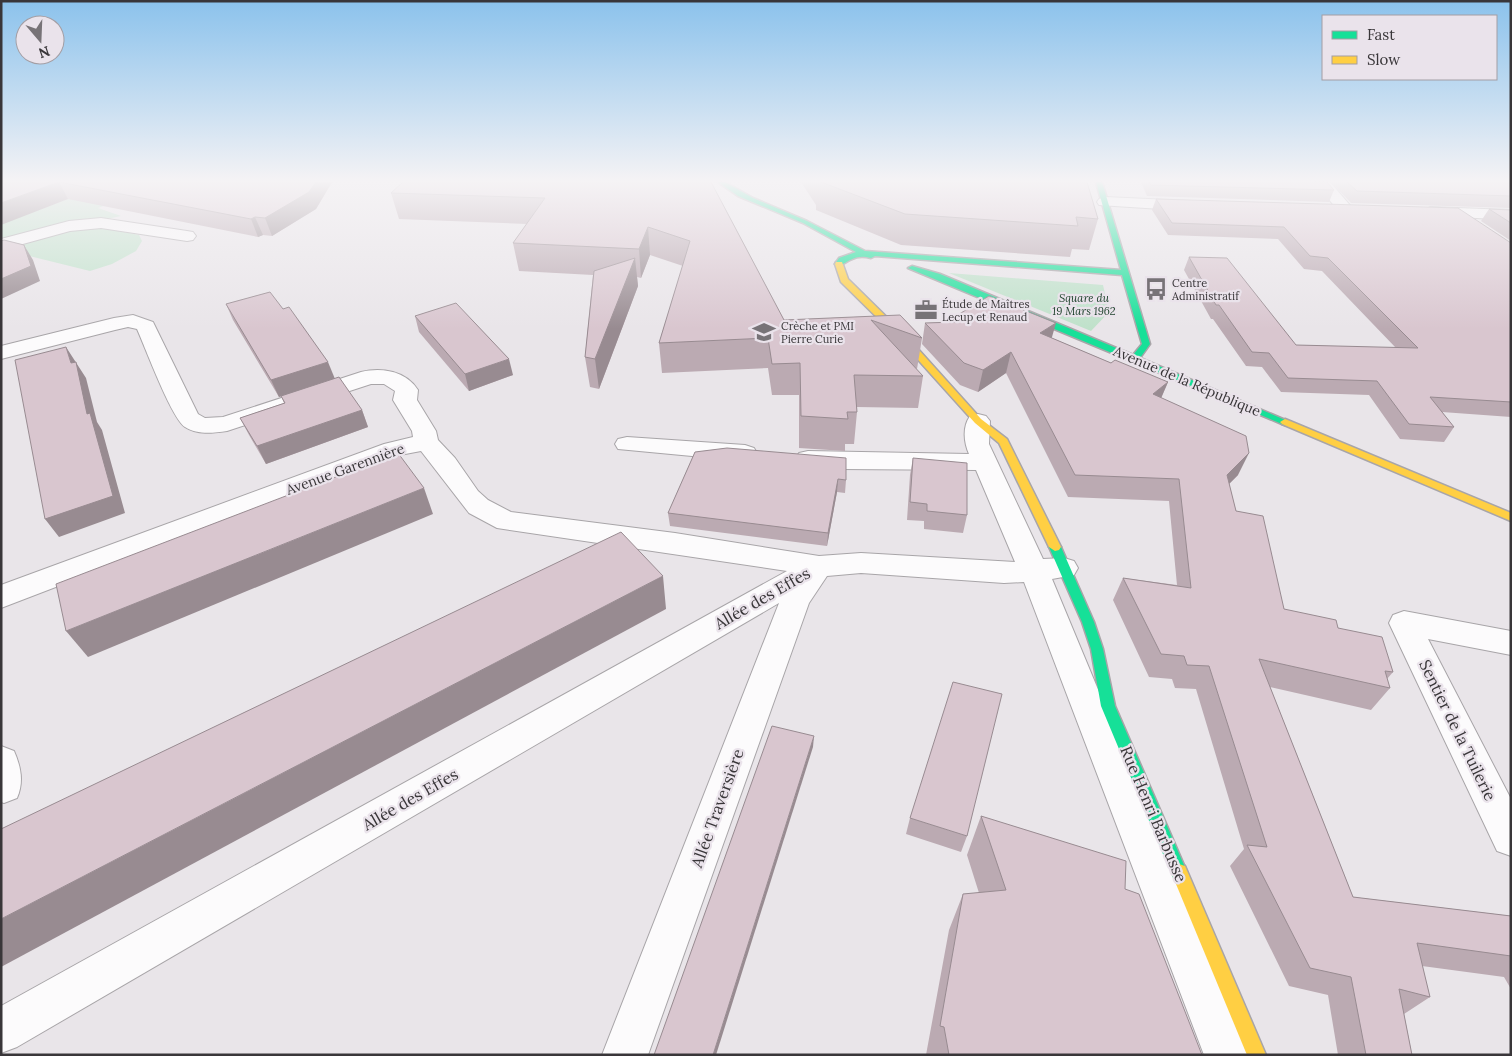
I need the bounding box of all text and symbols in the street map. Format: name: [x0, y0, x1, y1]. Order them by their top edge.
north arrow: [15, 15, 65, 65]
legend: [1322, 15, 1497, 80]
text: Fast: [1367, 25, 1395, 44]
text: N: [36, 42, 52, 63]
text: Slow: [1367, 50, 1400, 69]
bus stop icon: Centre Administratif: [1143, 276, 1169, 302]
place label: Centre Administratif: [1171, 276, 1240, 303]
park label: Square du 19 Mars 1962: [1052, 291, 1116, 318]
office icon: Étude de Maîtres Lecup et Renaud: [913, 297, 939, 323]
place label: Étude de Maîtres Lecup et Renaud: [942, 297, 1030, 324]
school or university icon: Crèche et PMI Pierre Curie: [751, 319, 777, 345]
place label: Crèche et PMI Pierre Curie: [781, 319, 854, 346]
street label: Avenue de la République: [1110, 341, 1264, 420]
street label: Avenue Garennière: [282, 439, 407, 499]
street label: Allée des Effes: [710, 563, 813, 634]
street label: Sentier de la Tuilerie: [1415, 656, 1501, 804]
street label: Rue Henri Barbusse: [1116, 743, 1192, 885]
street label: Allée Traversière: [686, 746, 748, 871]
street label: Allée des Effes: [358, 764, 461, 835]

